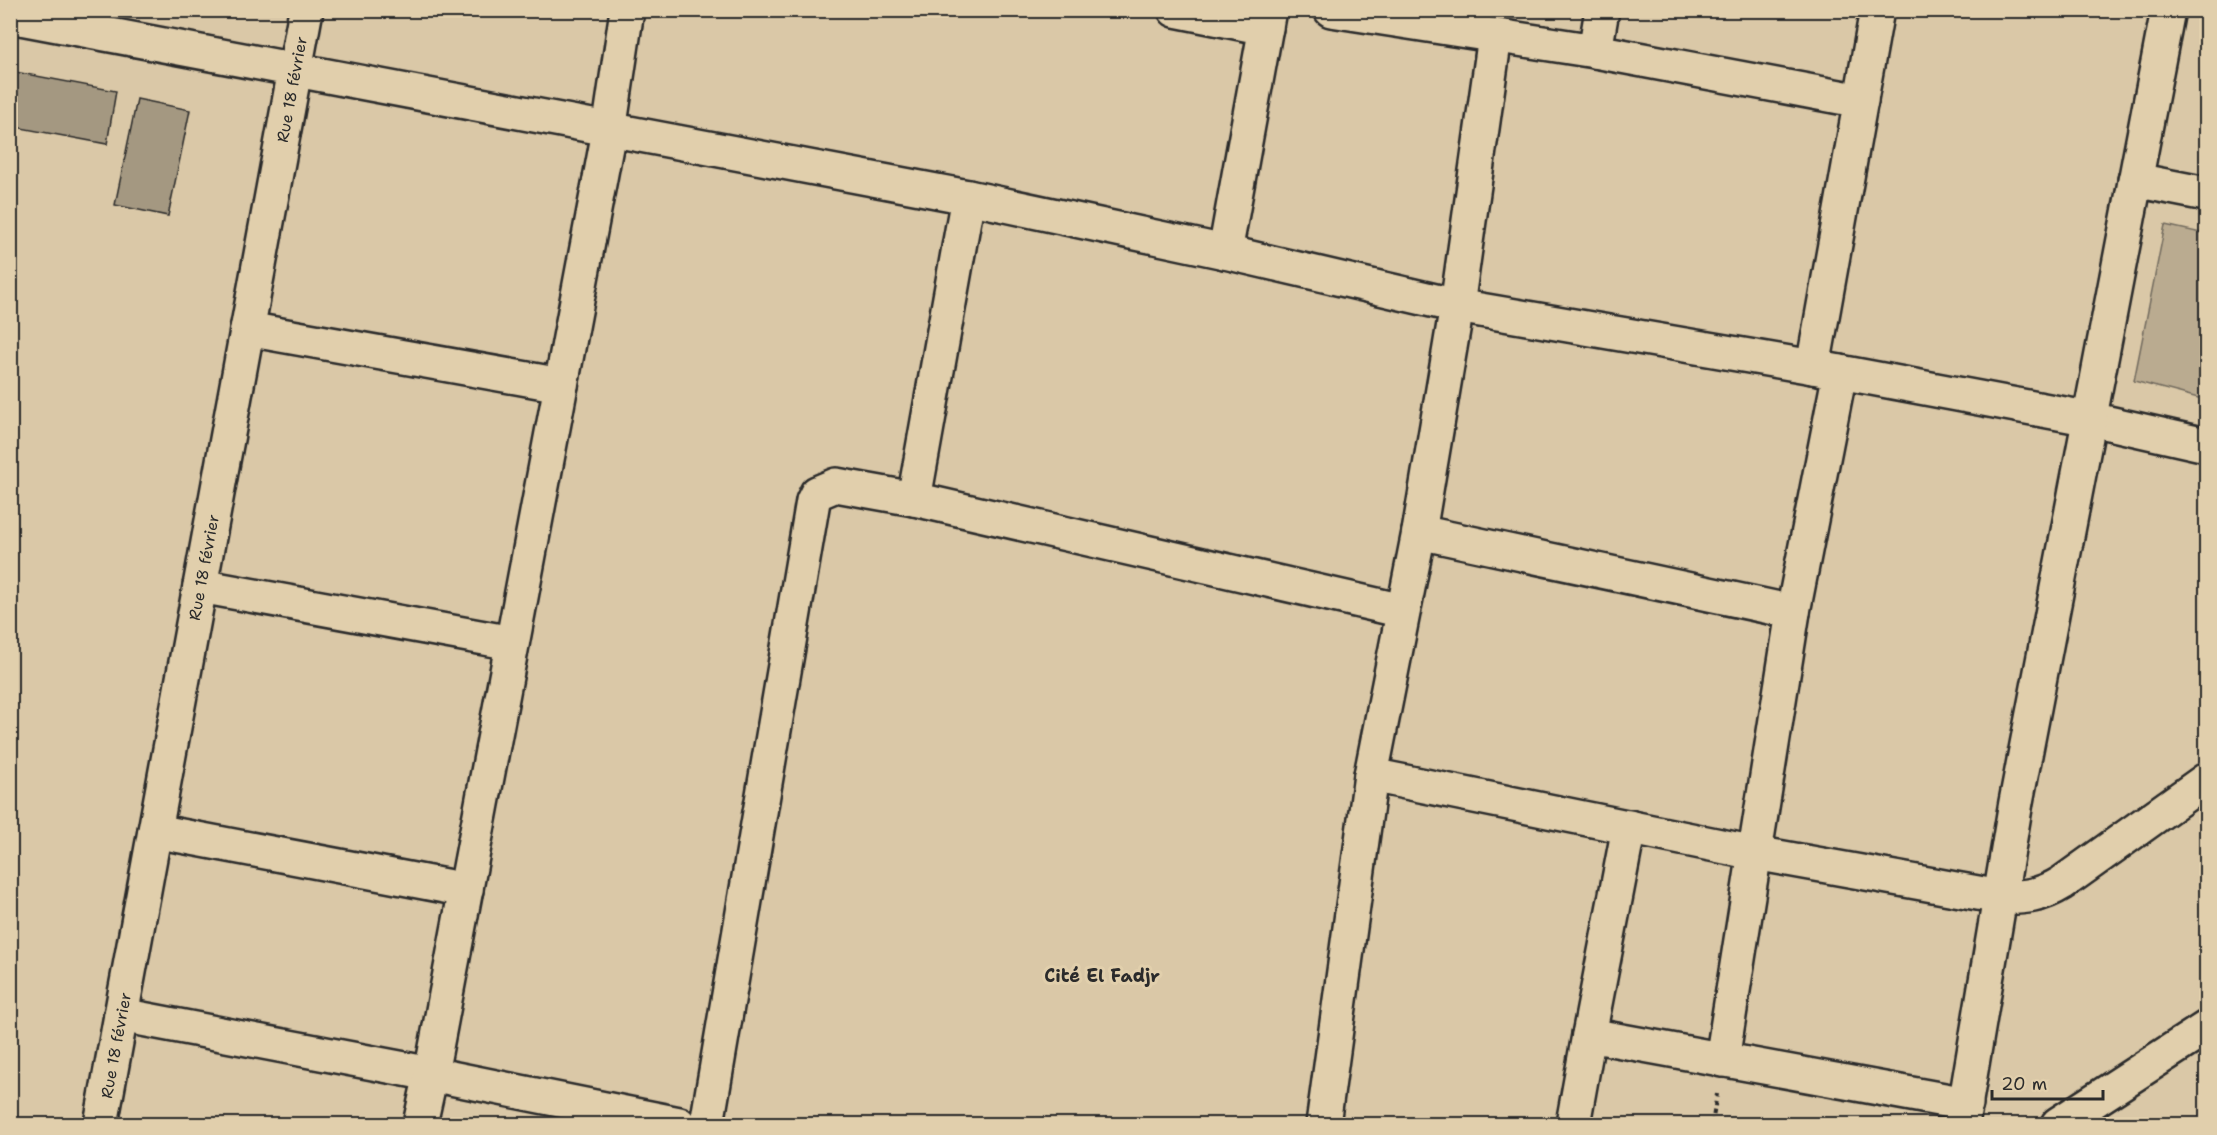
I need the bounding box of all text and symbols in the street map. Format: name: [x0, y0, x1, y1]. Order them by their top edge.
street label: Rue 18 février: [271, 35, 311, 144]
street label: Rue 18 février: [183, 513, 223, 622]
district label: Cité El Fadjr: [1044, 964, 1160, 988]
street label: Rue 18 février: [95, 991, 136, 1100]
scale bar: [1992, 1063, 2103, 1101]
text: 20 m: [2001, 1072, 2047, 1096]

